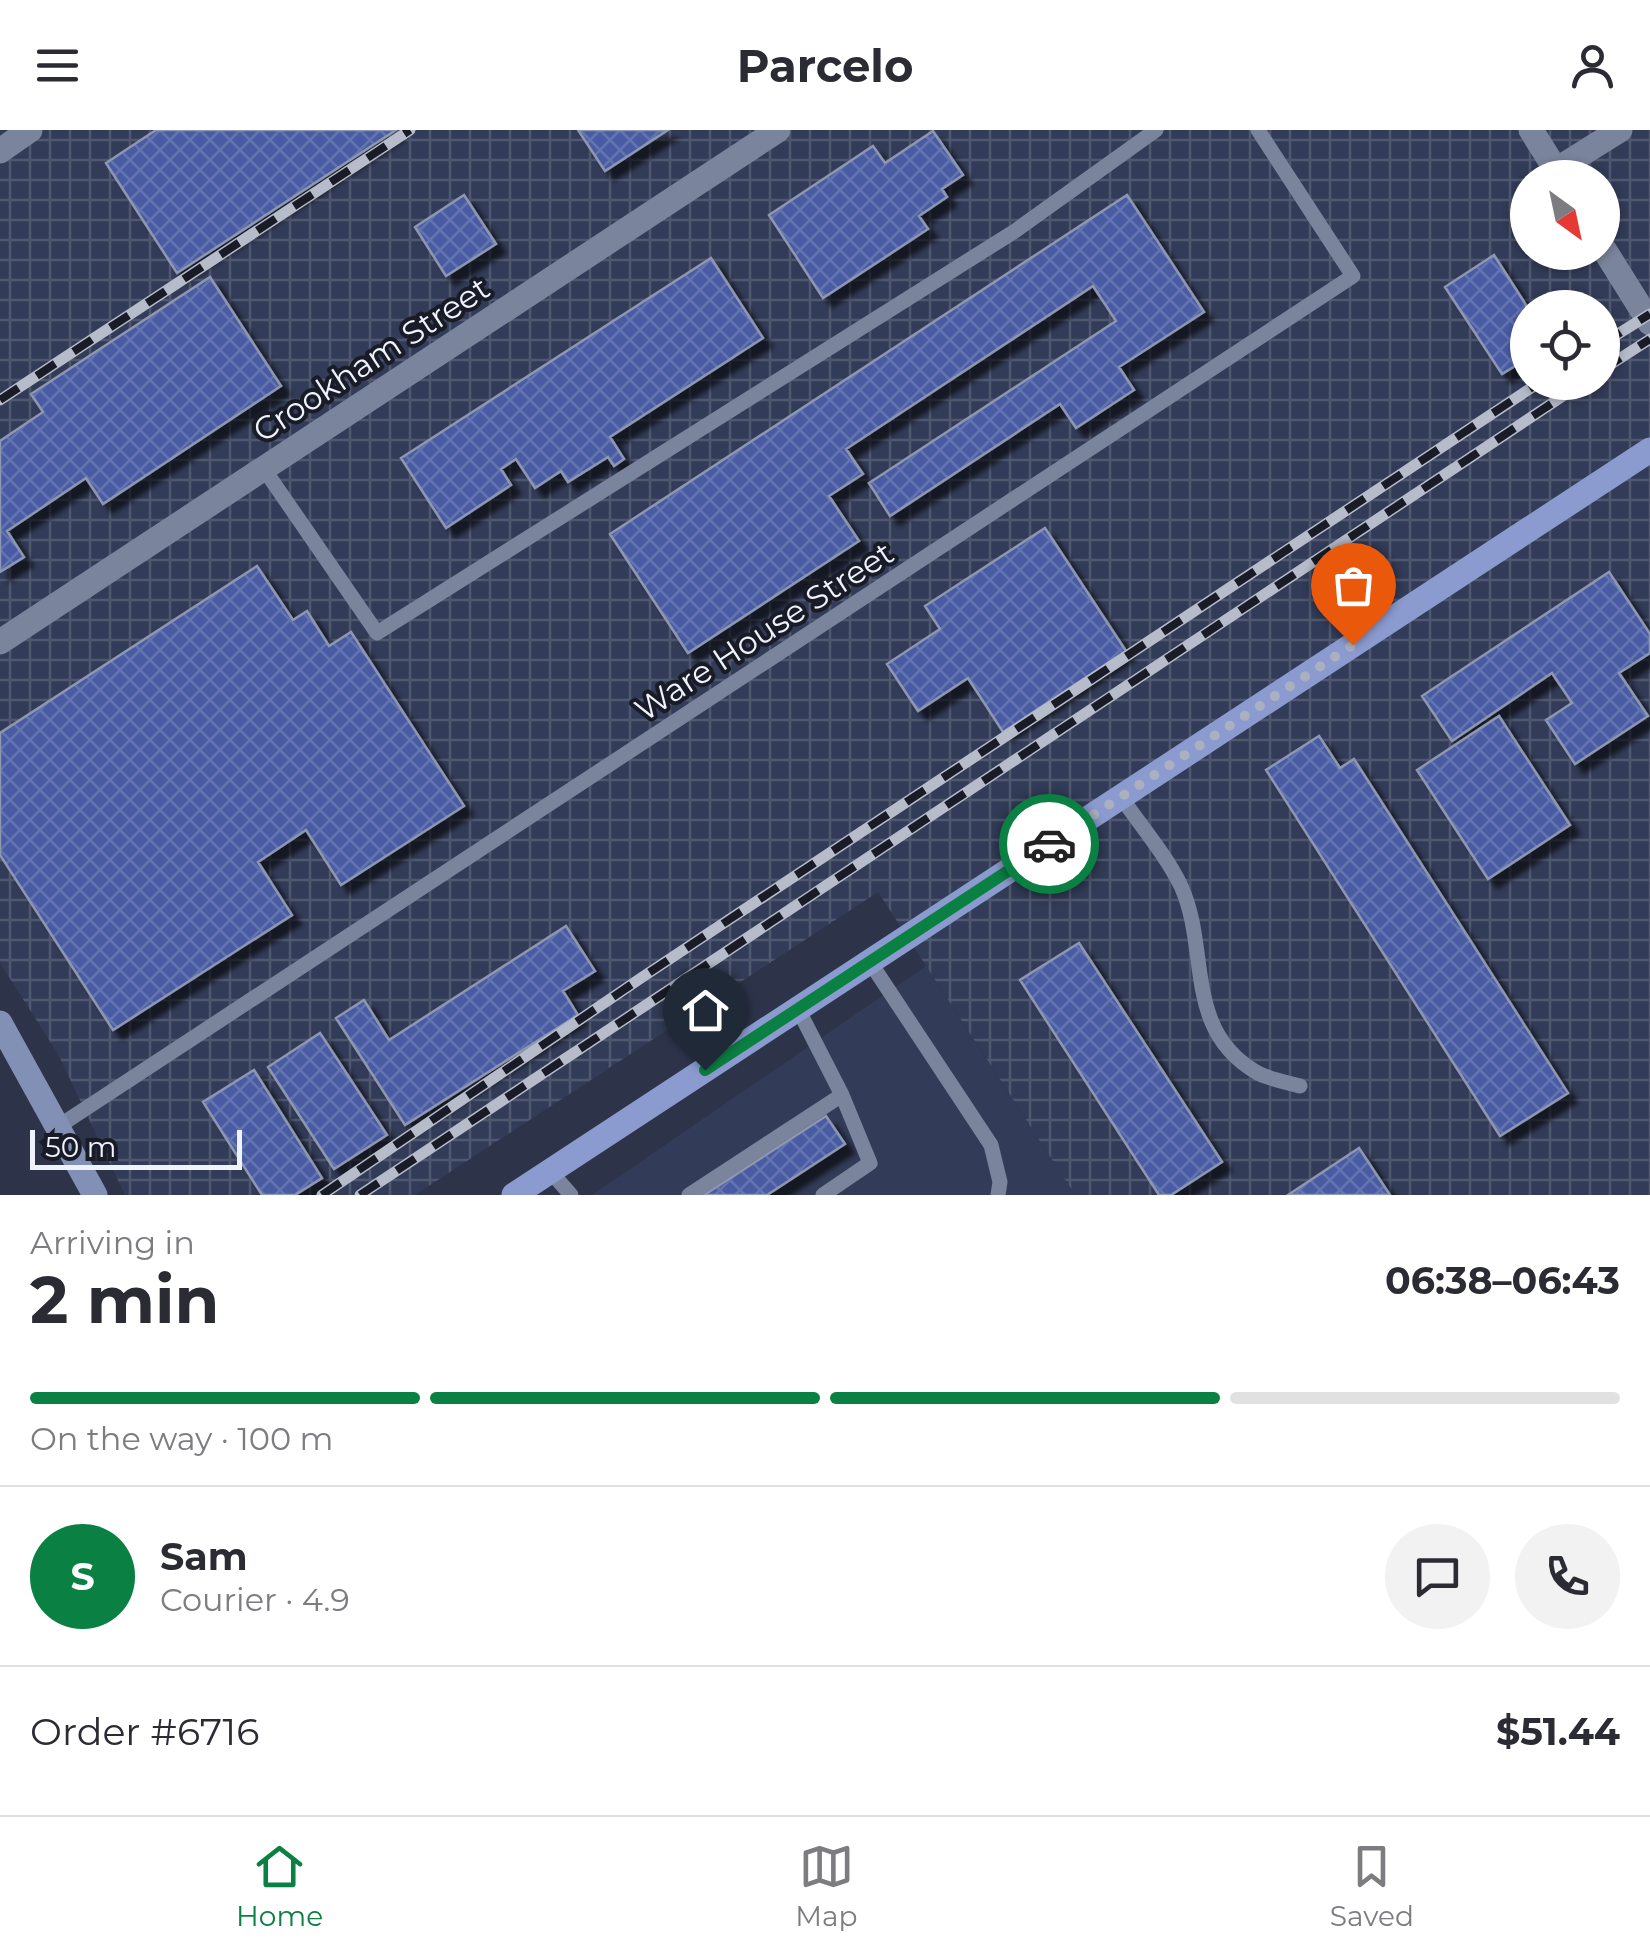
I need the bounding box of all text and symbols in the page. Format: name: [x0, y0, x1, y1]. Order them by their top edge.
icon: menu: [30, 38, 85, 93]
text: Parcelo: [737, 38, 913, 93]
icon: person: [1565, 38, 1620, 93]
north arrow: [1510, 160, 1620, 270]
map controls: [1510, 160, 1620, 400]
street label: Crookham Street: [245, 268, 497, 450]
button: locate: [1510, 290, 1620, 400]
street label: Ware House Street: [627, 533, 901, 729]
pin: [1311, 543, 1396, 646]
icon: bag: [1326, 558, 1381, 613]
courier: [999, 794, 1099, 894]
icon: car: [1022, 817, 1077, 872]
pin: [663, 968, 748, 1071]
icon: home: [678, 983, 733, 1038]
scale bar: [30, 1125, 242, 1170]
text: 50 m: [45, 1130, 116, 1164]
text: Arriving in: [30, 1223, 195, 1262]
text: 06:38–06:43: [1385, 1257, 1620, 1304]
text: 2 min: [30, 1260, 219, 1339]
text: On the way · 100 m: [30, 1419, 333, 1458]
button: chat: [1385, 1524, 1490, 1629]
button: phone: [1515, 1524, 1620, 1629]
text: Sam: [160, 1533, 248, 1580]
text: S: [70, 1553, 95, 1600]
text: Courier · 4.9: [160, 1580, 350, 1619]
text: Order #6716: [30, 1708, 259, 1755]
text: $51.44: [1496, 1708, 1620, 1755]
tab: Home: [236, 1839, 323, 1933]
tab: Map: [795, 1839, 858, 1933]
tab: Saved: [1330, 1839, 1414, 1933]

